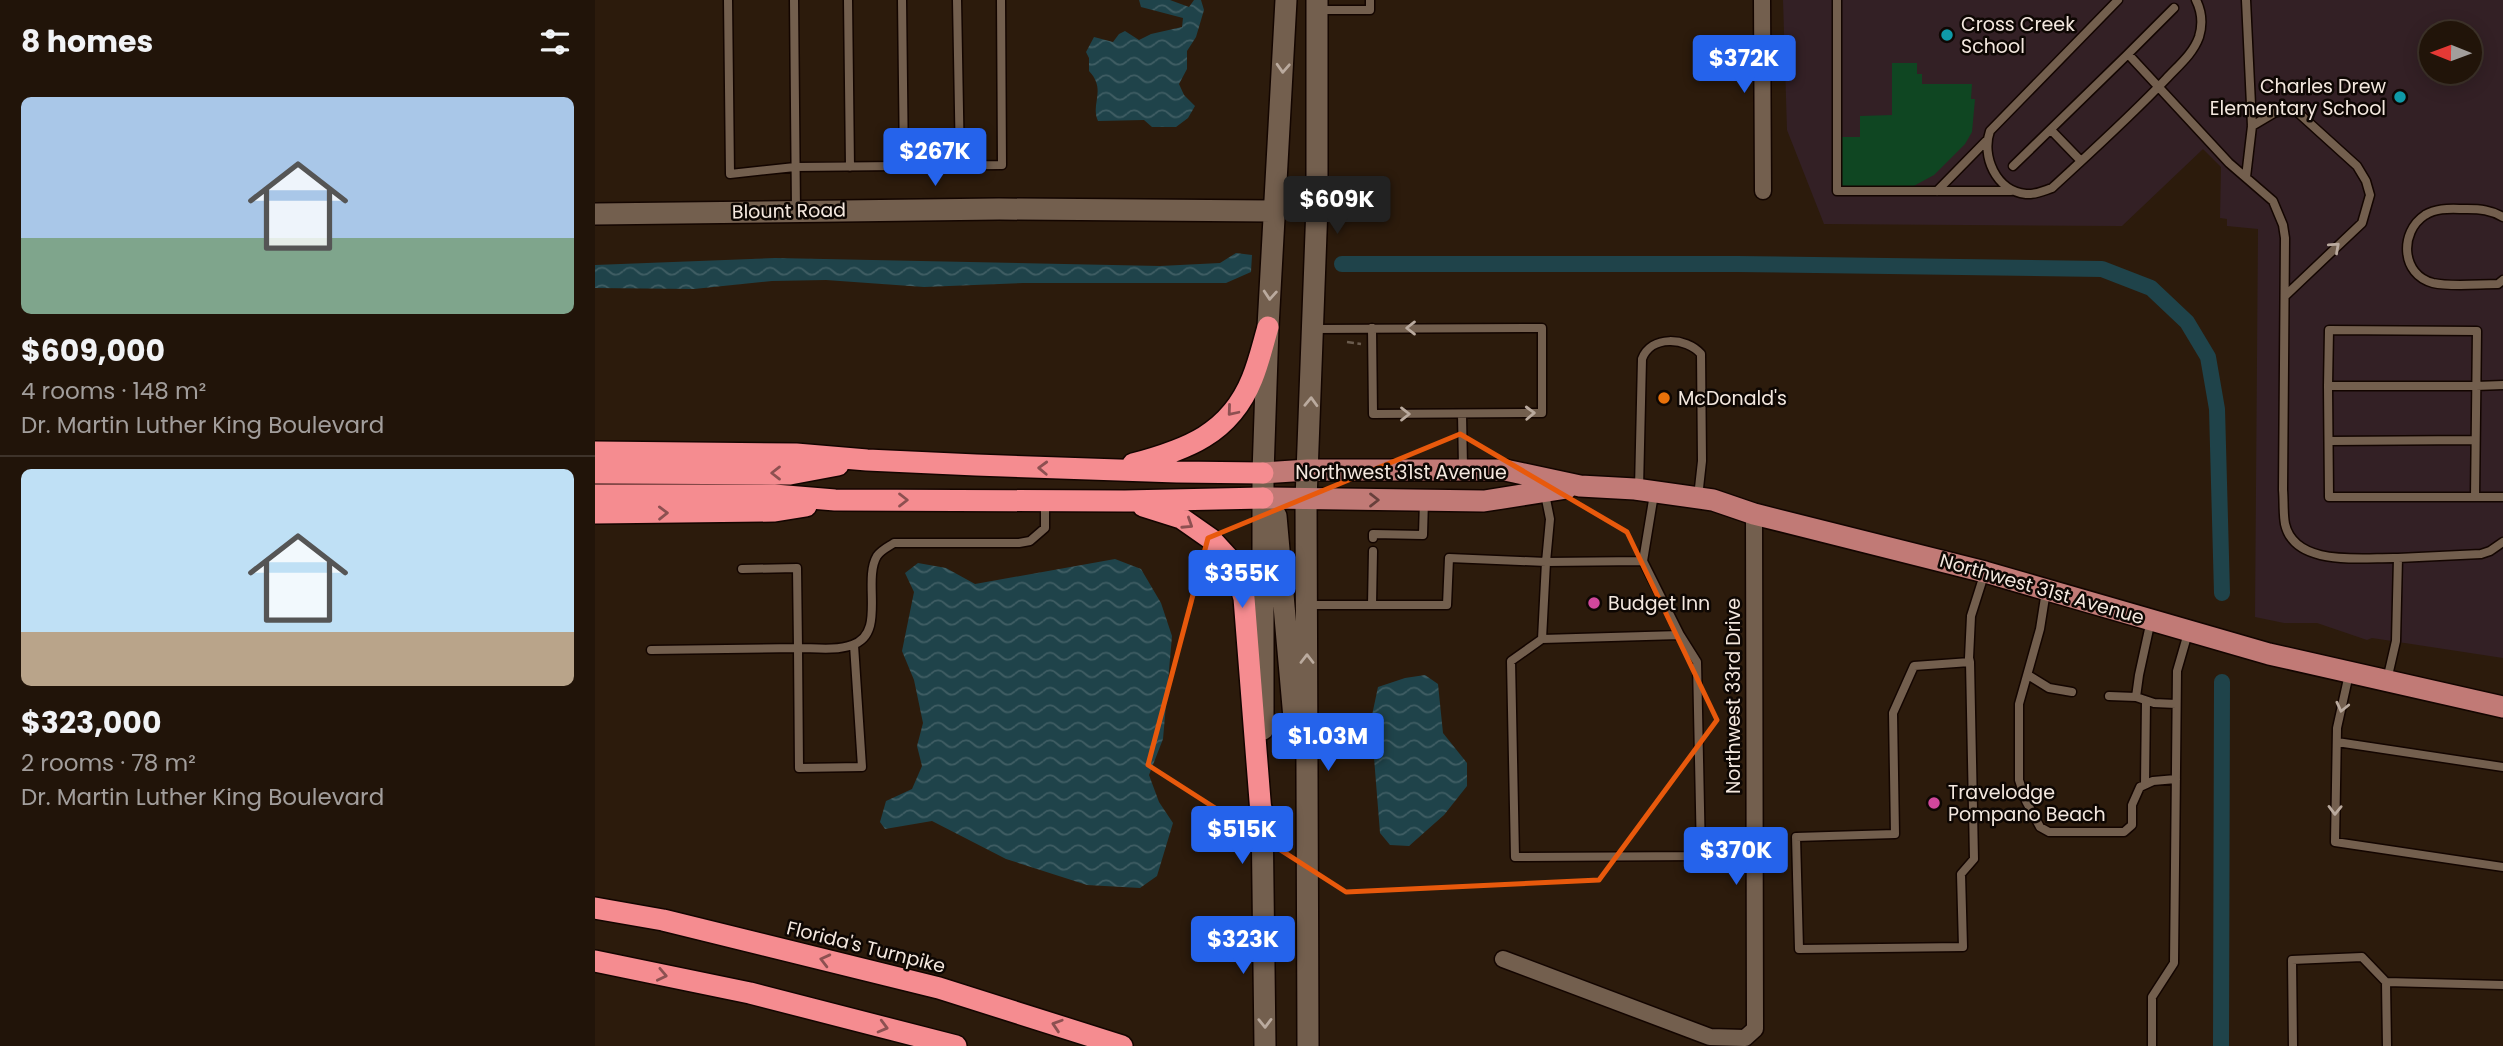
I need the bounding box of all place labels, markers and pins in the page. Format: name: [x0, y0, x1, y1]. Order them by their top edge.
place label: Cross Creek School: [1961, 11, 2075, 60]
marker: Cross Creek School: [1939, 27, 1955, 43]
pin: $372K: [1695, 36, 1793, 95]
place label: Charles Drew Elementary School: [2210, 73, 2386, 122]
marker: Charles Drew Elementary School: [2392, 89, 2408, 105]
pin: $267K: [886, 128, 984, 188]
pin: $609K: [1288, 176, 1386, 236]
place label: McDonald's: [1678, 385, 1787, 412]
marker: McDonald's: [1656, 390, 1672, 406]
pin: $355K: [1193, 550, 1291, 610]
place label: Budget Inn: [1608, 590, 1710, 617]
marker: Budget Inn: [1586, 595, 1602, 611]
pin: $1.03M: [1271, 714, 1385, 773]
place label: Travelodge Pompano Beach: [1948, 779, 2106, 828]
marker: Travelodge Pompano Beach: [1926, 795, 1942, 811]
pin: $515K: [1193, 806, 1291, 866]
pin: $370K: [1687, 828, 1785, 887]
pin: $323K: [1194, 916, 1292, 976]

